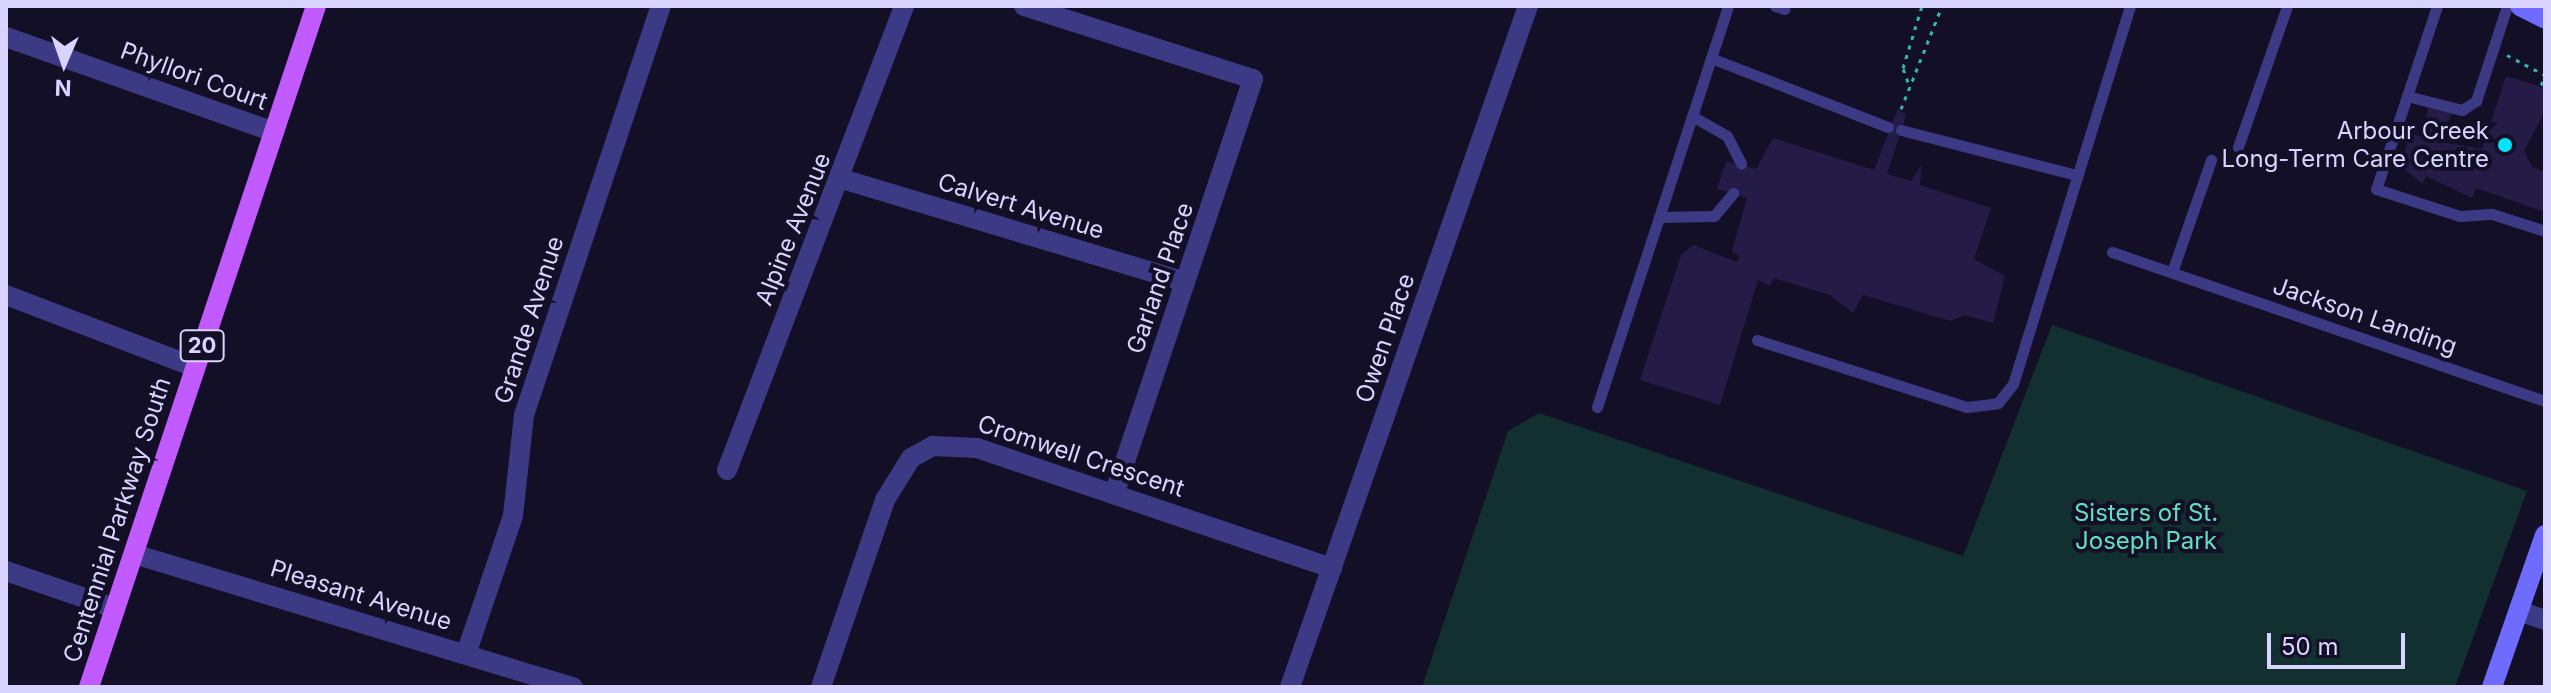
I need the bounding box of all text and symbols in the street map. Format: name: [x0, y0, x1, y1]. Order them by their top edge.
north arrow: [24, 24, 104, 104]
street label: Phyllori Court: [117, 36, 271, 116]
text: N: [54, 75, 72, 101]
place label: Arbour Creek Long-Term Care Centre: [2222, 117, 2489, 173]
marker: Arbour Creek Long-Term Care Centre: [2496, 136, 2514, 154]
street label: Alpine Avenue: [749, 148, 837, 310]
street label: Calvert Avenue: [934, 167, 1108, 245]
street label: Garland Place: [1121, 199, 1199, 357]
street label: Grande Avenue: [488, 233, 570, 407]
street label: Owen Place: [1349, 270, 1421, 406]
street label: Jackson Landing: [2269, 271, 2461, 361]
road number: 20: [178, 328, 226, 364]
street label: Centennial Parkway South: [57, 374, 177, 666]
street label: Cromwell Crescent: [974, 409, 1188, 503]
park label: Sisters of St. Joseph Park: [2074, 499, 2218, 555]
street label: Pleasant Avenue: [267, 554, 455, 636]
scale bar: [2271, 617, 2409, 667]
text: 50 m: [2281, 632, 2339, 661]

